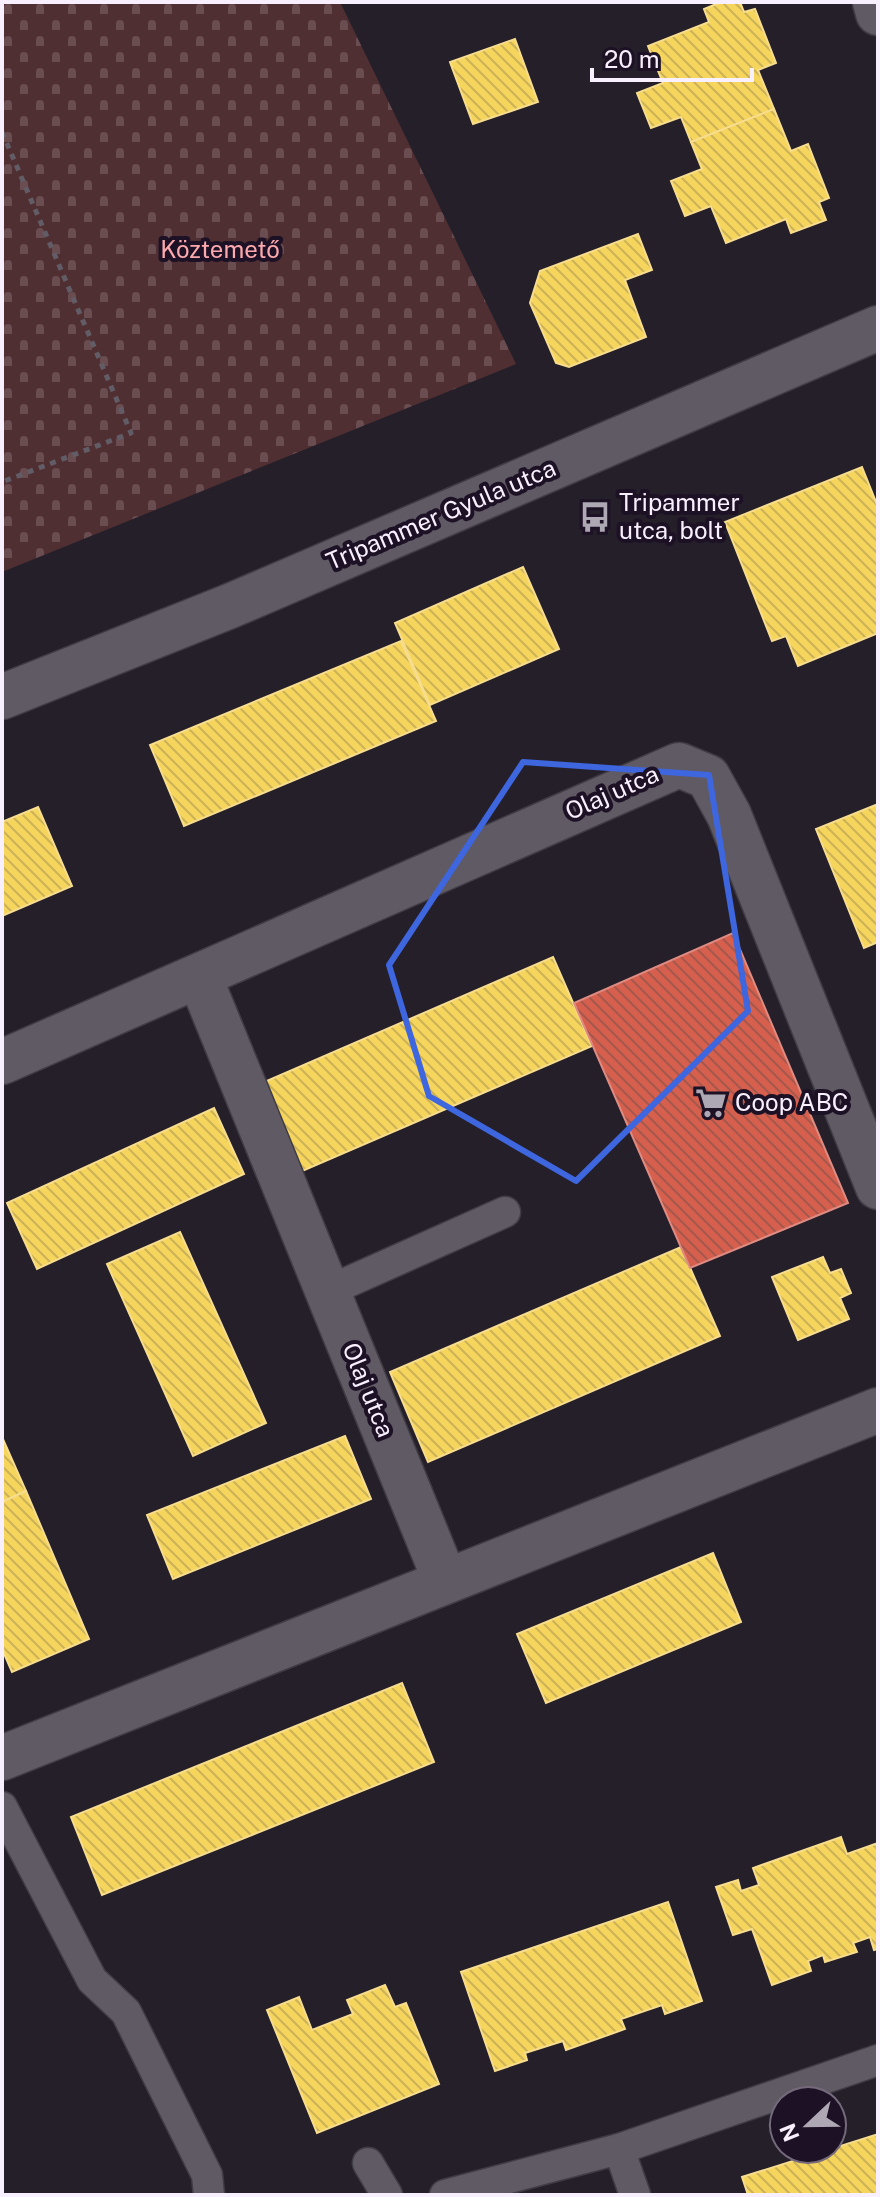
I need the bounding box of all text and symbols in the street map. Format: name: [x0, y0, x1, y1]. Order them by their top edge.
scale bar: [592, 32, 752, 82]
text: 20 m: [604, 45, 660, 73]
park label: Köztemető: [160, 235, 280, 263]
street label: Tripammer Gyula utca: [322, 453, 560, 575]
place label: Tripammer utca, bolt: [619, 488, 740, 544]
bus stop icon: Tripammer utca, bolt: [578, 500, 612, 534]
street label: Olaj utca: [561, 759, 663, 825]
supermarket icon: Coop ABC: [694, 1086, 728, 1120]
place label: Coop ABC: [735, 1088, 848, 1116]
street label: Olaj utca: [337, 1338, 400, 1441]
north arrow: [768, 2085, 848, 2165]
text: N: [774, 2120, 805, 2145]

